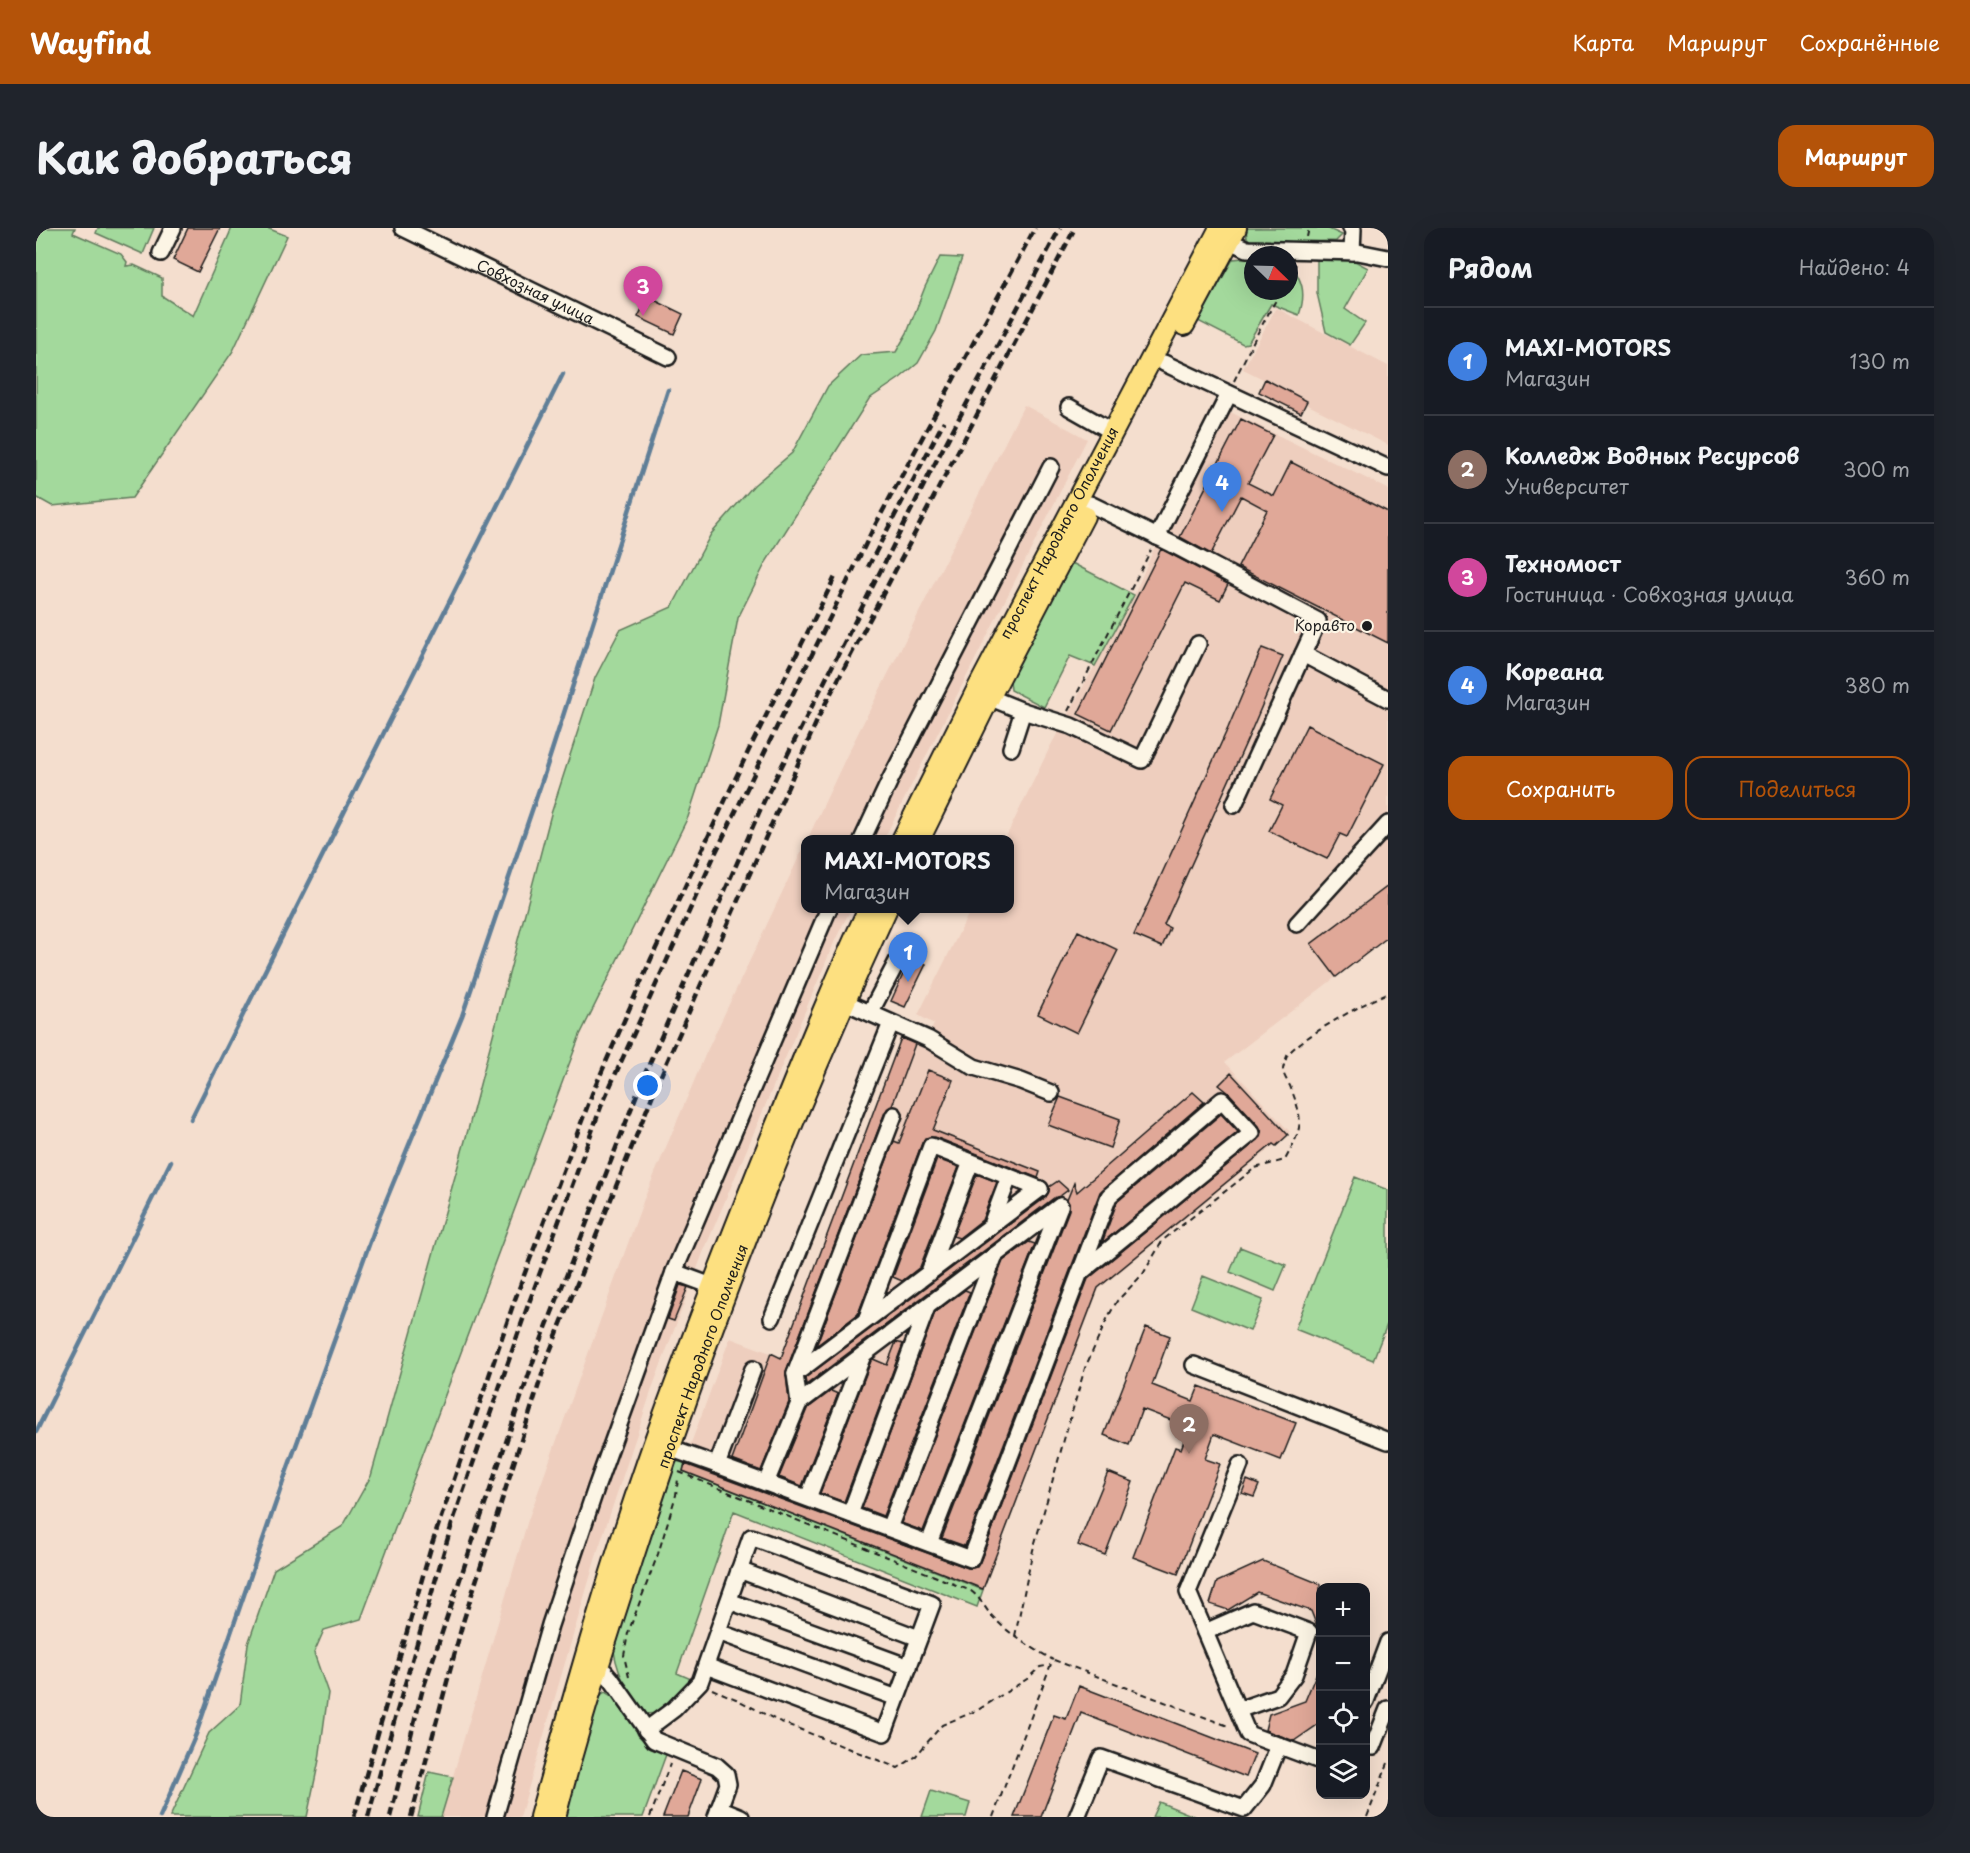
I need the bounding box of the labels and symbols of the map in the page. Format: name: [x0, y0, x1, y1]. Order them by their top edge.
north arrow: [1244, 246, 1298, 300]
street label: Совхозная улица: [473, 253, 599, 330]
pin: 3: [624, 266, 662, 316]
street label: проспект Народного Ополчения: [993, 422, 1124, 643]
pin: 4: [1202, 462, 1242, 512]
place label: Коравто: [1294, 613, 1355, 636]
marker: Коравто: [1360, 619, 1374, 633]
pin: 1: [888, 932, 928, 982]
your location: [633, 1071, 662, 1100]
street label: проспект Народного Ополчения: [650, 1240, 753, 1471]
pin: 2: [1170, 1404, 1208, 1454]

